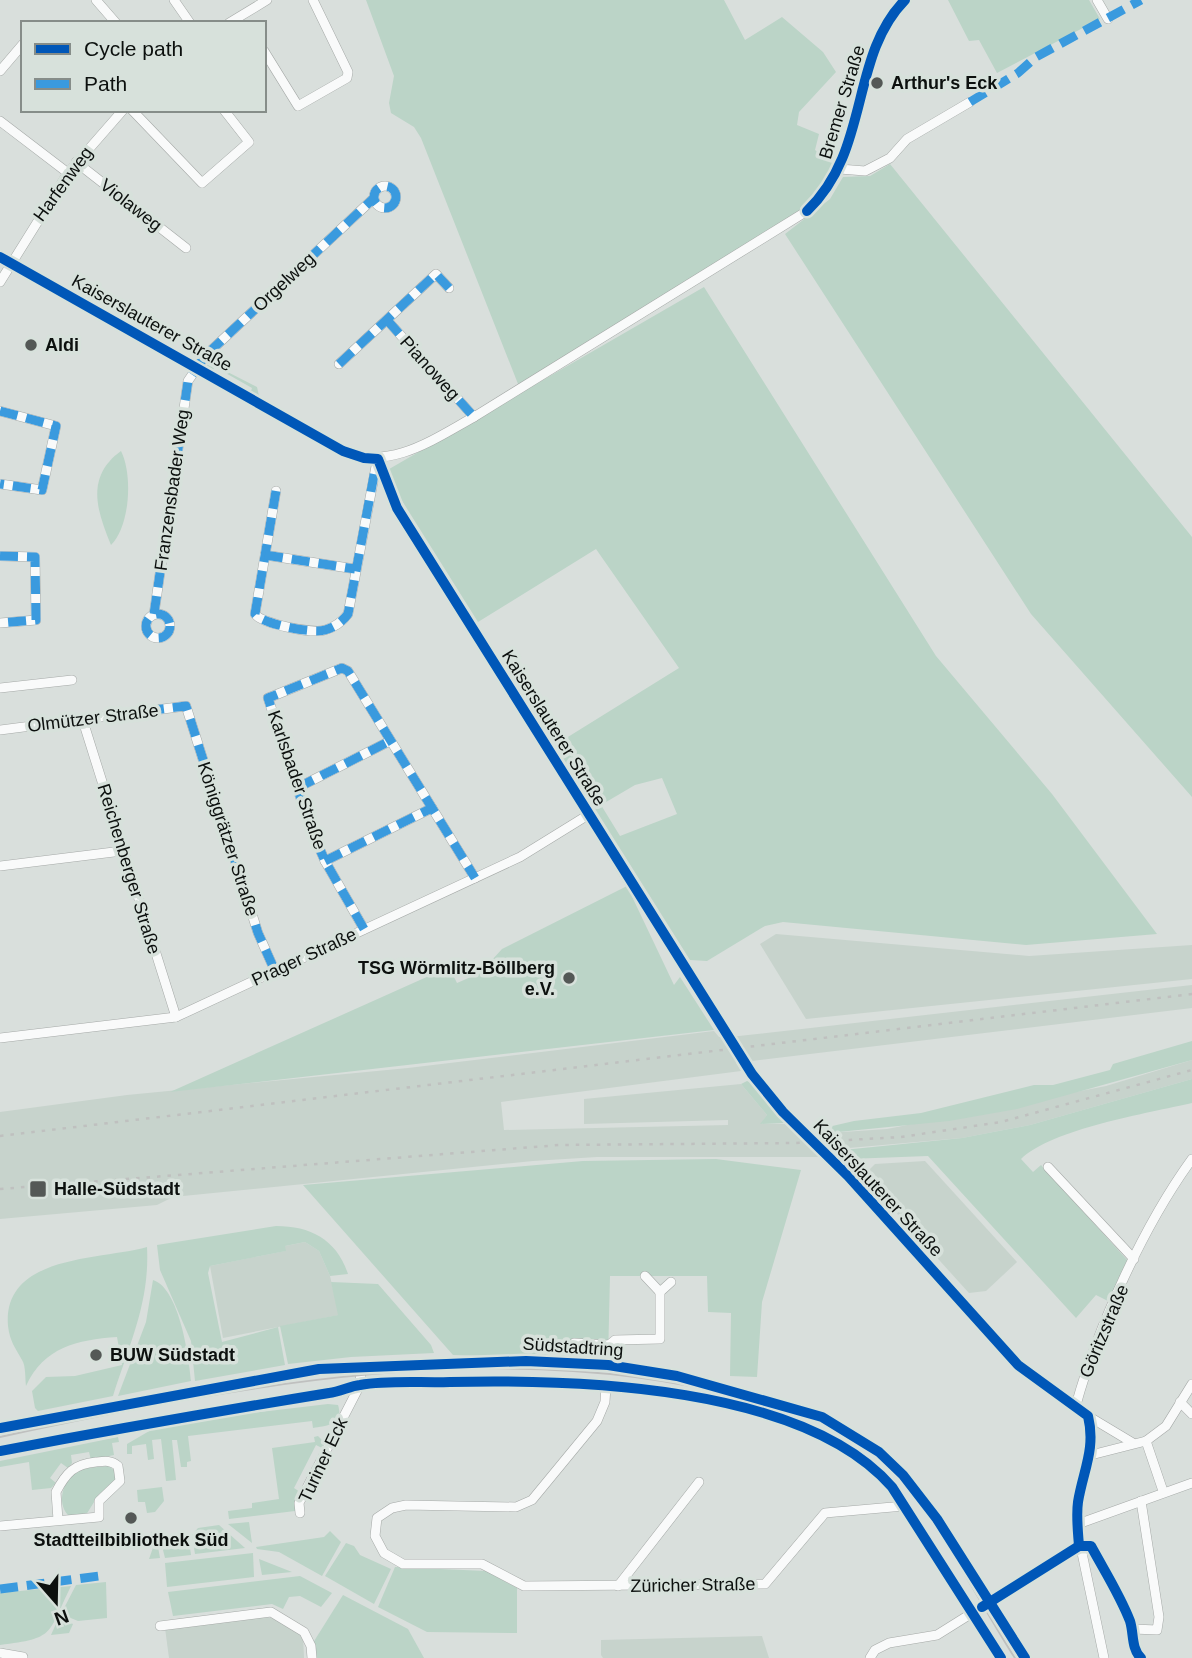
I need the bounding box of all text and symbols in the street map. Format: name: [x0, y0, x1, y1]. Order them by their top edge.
legend: [21, 21, 266, 112]
text: Cycle path: [84, 37, 183, 60]
street label: Bremer Straße: [815, 43, 869, 161]
text: Path: [84, 72, 127, 95]
place label: Arthur's Eck: [891, 73, 998, 93]
marker: Arthur's Eck: [869, 75, 885, 91]
street label: Harfenweg: [29, 143, 97, 225]
street label: Violaweg: [96, 175, 166, 235]
street label: Orgelweg: [249, 248, 319, 316]
street label: Kaiserslauterer Straße: [68, 271, 236, 375]
street label: Pianoweg: [396, 332, 464, 404]
place label: Aldi: [45, 335, 79, 355]
marker: Aldi: [23, 337, 39, 353]
street label: Franzensbader Weg: [151, 408, 193, 572]
street label: Kaiserslauterer Straße: [498, 646, 610, 810]
street label: Olmützer Straße: [26, 700, 160, 736]
street label: Karlsbader Straße: [264, 708, 330, 852]
street label: Königgrätzer Straße: [194, 759, 262, 919]
street label: Reichenberger Straße: [94, 781, 164, 957]
street label: Prager Straße: [249, 924, 359, 990]
place label: TSG Wörmlitz-Böllberg e.V.: [358, 958, 555, 999]
marker: TSG Wörmlitz-Böllberg e.V.: [561, 970, 577, 986]
street label: Kaiserslauterer Straße: [809, 1115, 947, 1261]
marker: Halle-Südstadt: [28, 1179, 48, 1199]
place label: Halle-Südstadt: [54, 1179, 180, 1199]
street label: Göritzstraße: [1075, 1282, 1133, 1380]
street label: Südstadtring: [522, 1333, 624, 1361]
place label: BUW Südstadt: [110, 1345, 235, 1365]
marker: BUW Südstadt: [88, 1347, 104, 1363]
street label: Turiner Eck: [295, 1413, 352, 1506]
marker: Stadtteilbibliothek Süd: [123, 1510, 139, 1526]
place label: Stadtteilbibliothek Süd: [33, 1530, 229, 1550]
north arrow: [21, 1567, 91, 1637]
street label: Züricher Straße: [630, 1574, 756, 1596]
text: N: [52, 1605, 72, 1630]

